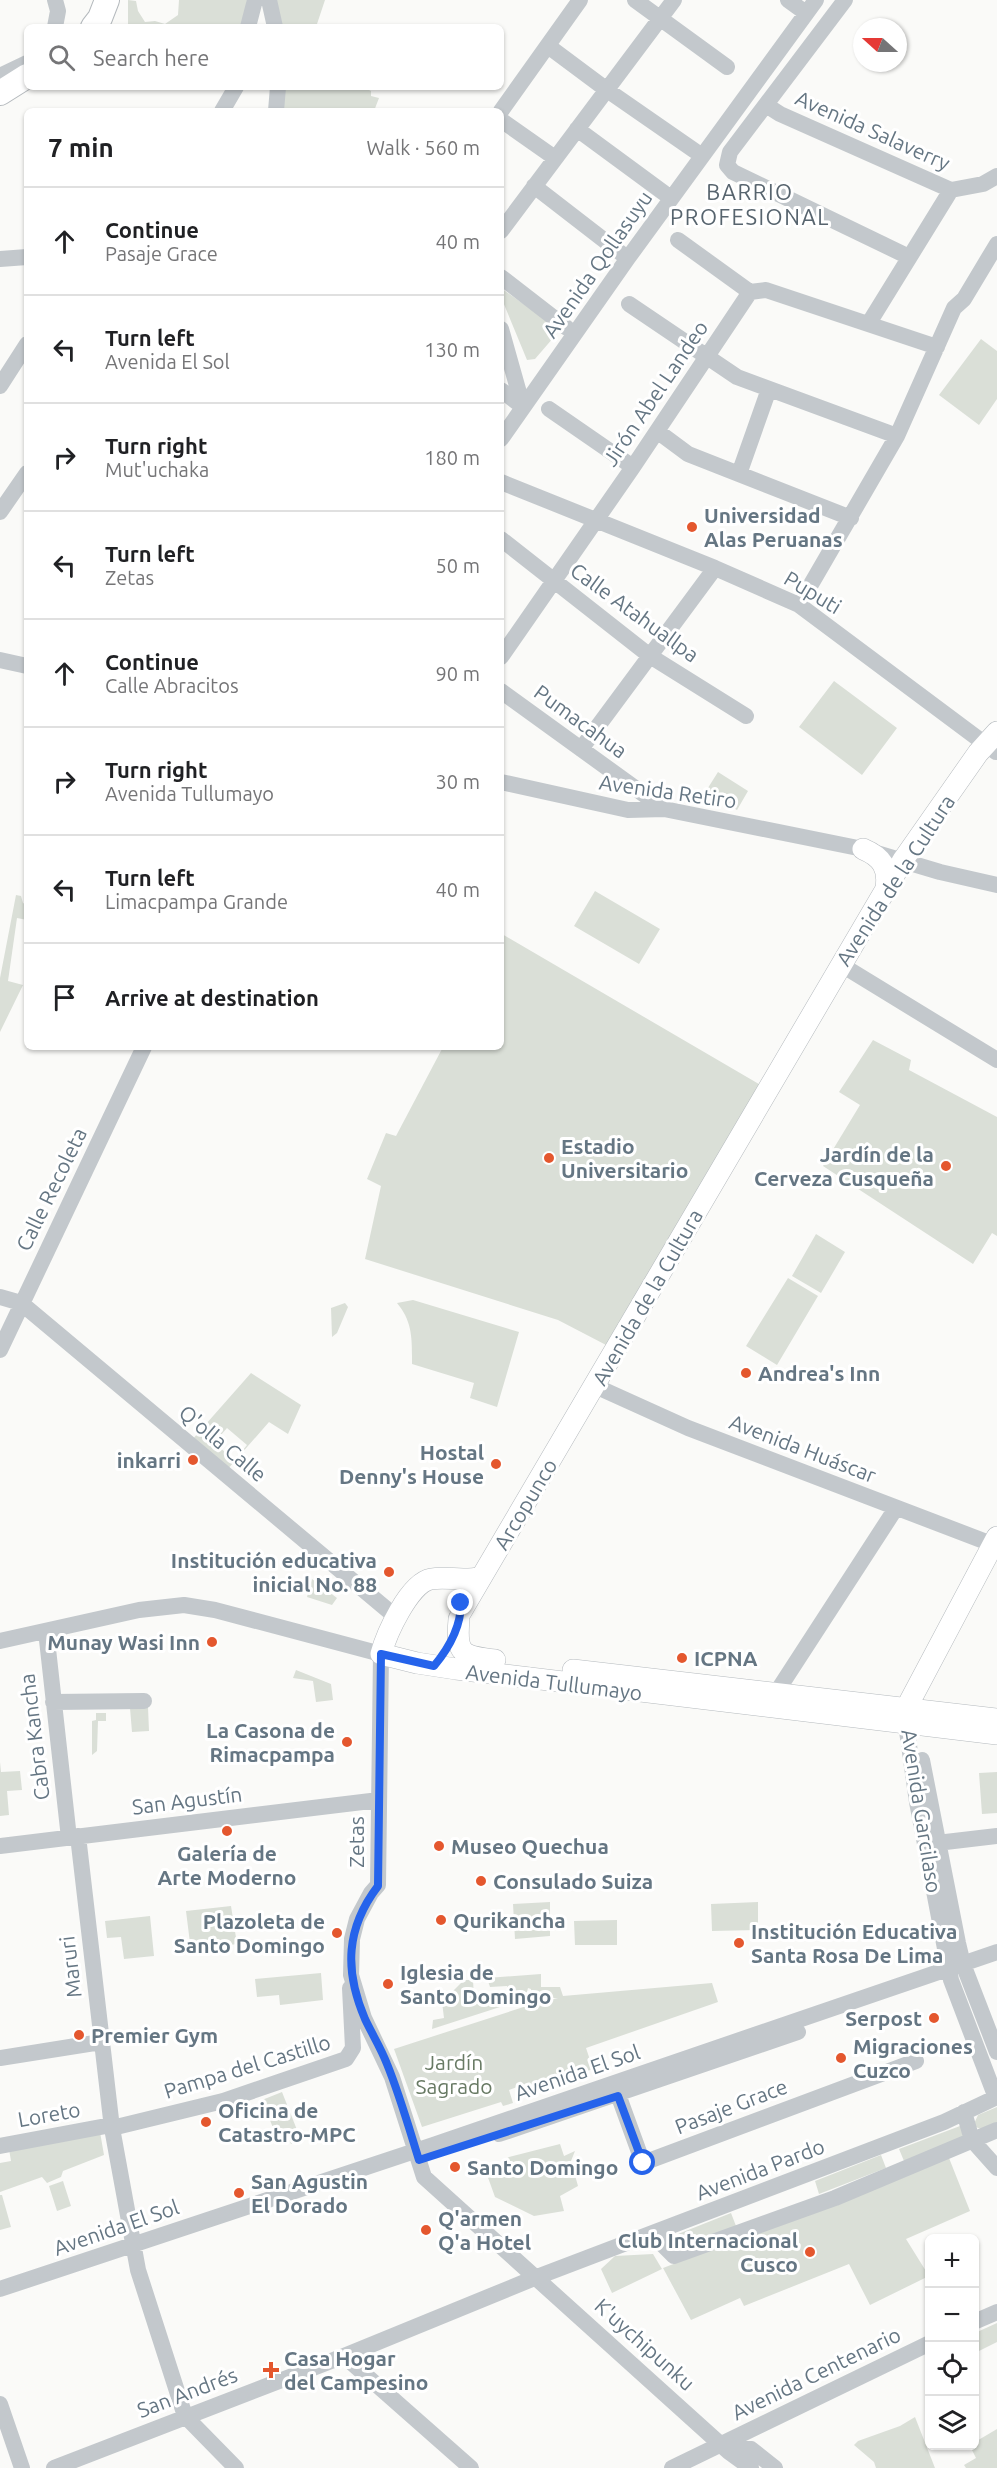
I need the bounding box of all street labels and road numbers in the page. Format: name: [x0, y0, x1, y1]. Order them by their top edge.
street label: Avenida Salaverry: [792, 85, 954, 175]
street label: Avenida Qollasuyu: [537, 186, 657, 342]
street label: Jirón Abel Landeo: [598, 316, 712, 470]
street label: Calle Atahuallpa: [566, 557, 704, 667]
street label: Puputi: [780, 566, 846, 618]
street label: Pumacahua: [530, 679, 632, 763]
street label: Avenida Retiro: [598, 769, 738, 813]
street label: Avenida de la Cultura: [831, 790, 959, 970]
street label: Calle Recoleta: [11, 1124, 91, 1254]
street label: Avenida de la Cultura: [587, 1205, 707, 1389]
street label: Q'olla Calle: [175, 1400, 271, 1486]
street label: Avenida Huáscar: [726, 1409, 880, 1487]
street label: Arcopunco: [488, 1454, 562, 1554]
street label: Avenida Tullumayo: [464, 1659, 644, 1705]
street label: Cabra Kancha: [14, 1672, 54, 1802]
street label: Avenida Garcilaso: [897, 1727, 947, 1895]
street label: San Agustín: [131, 1781, 243, 1819]
street label: Zetas: [344, 1816, 368, 1868]
street label: Maruri: [54, 1935, 86, 1999]
street label: Pampa del Castillo: [161, 2029, 333, 2103]
street label: Avenida El Sol: [511, 2039, 643, 2105]
street label: Pasaje Grace: [671, 2074, 791, 2138]
street label: Loreto: [16, 2097, 82, 2131]
street label: Avenida Pardo: [692, 2133, 828, 2205]
street label: Avenida El Sol: [50, 2194, 182, 2260]
street label: K'uychipunku: [590, 2293, 700, 2395]
street label: Avenida Centenario: [728, 2322, 904, 2424]
street label: San Andrés: [134, 2362, 240, 2422]

